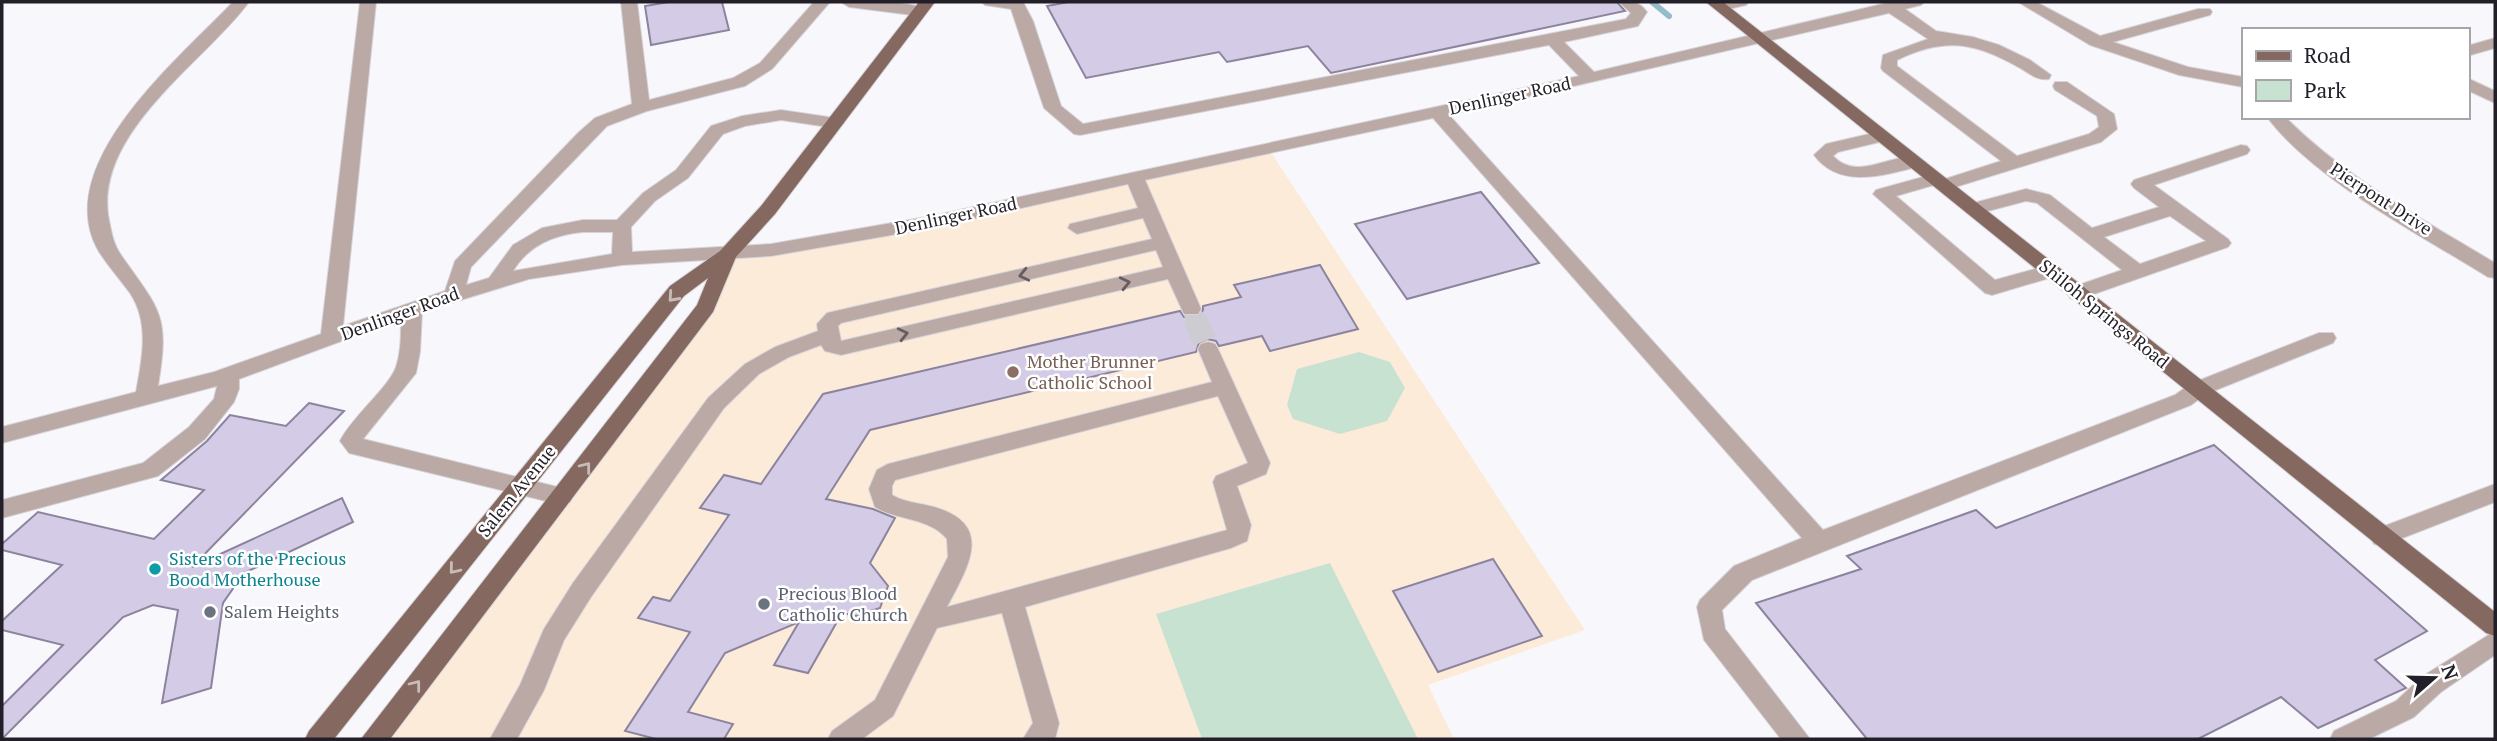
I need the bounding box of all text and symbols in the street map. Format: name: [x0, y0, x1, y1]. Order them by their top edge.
legend: [2242, 28, 2469, 119]
text: Road: [2304, 41, 2351, 69]
street label: Denlinger Road: [1447, 70, 1573, 120]
text: Park: [2304, 76, 2346, 104]
street label: Pierpont Drive: [2326, 156, 2437, 240]
street label: Denlinger Road: [893, 190, 1019, 240]
street label: Shiloh Springs Road: [2035, 253, 2175, 373]
one-way arrow: [1018, 267, 1030, 281]
one-way arrow: [1119, 276, 1131, 291]
street label: Denlinger Road: [337, 281, 462, 346]
one-way arrow: [669, 289, 681, 302]
one-way arrow: [897, 327, 909, 342]
place label: Mother Brunner Catholic School: [1027, 349, 1156, 394]
marker: Mother Brunner Catholic School: [1005, 364, 1021, 380]
street label: Salem Avenue: [472, 439, 561, 541]
one-way arrow: [577, 462, 590, 474]
place label: Sisters of the Precious Bood Motherhouse: [169, 546, 346, 591]
marker: Sisters of the Precious Bood Motherhouse: [147, 561, 163, 577]
one-way arrow: [449, 562, 462, 574]
place label: Precious Blood Catholic Church: [778, 581, 908, 626]
marker: Precious Blood Catholic Church: [756, 596, 772, 612]
place label: Salem Heights: [224, 599, 339, 623]
marker: Salem Heights: [202, 604, 218, 620]
north arrow: [2399, 643, 2469, 713]
text: N: [2436, 661, 2465, 684]
one-way arrow: [408, 680, 421, 693]

